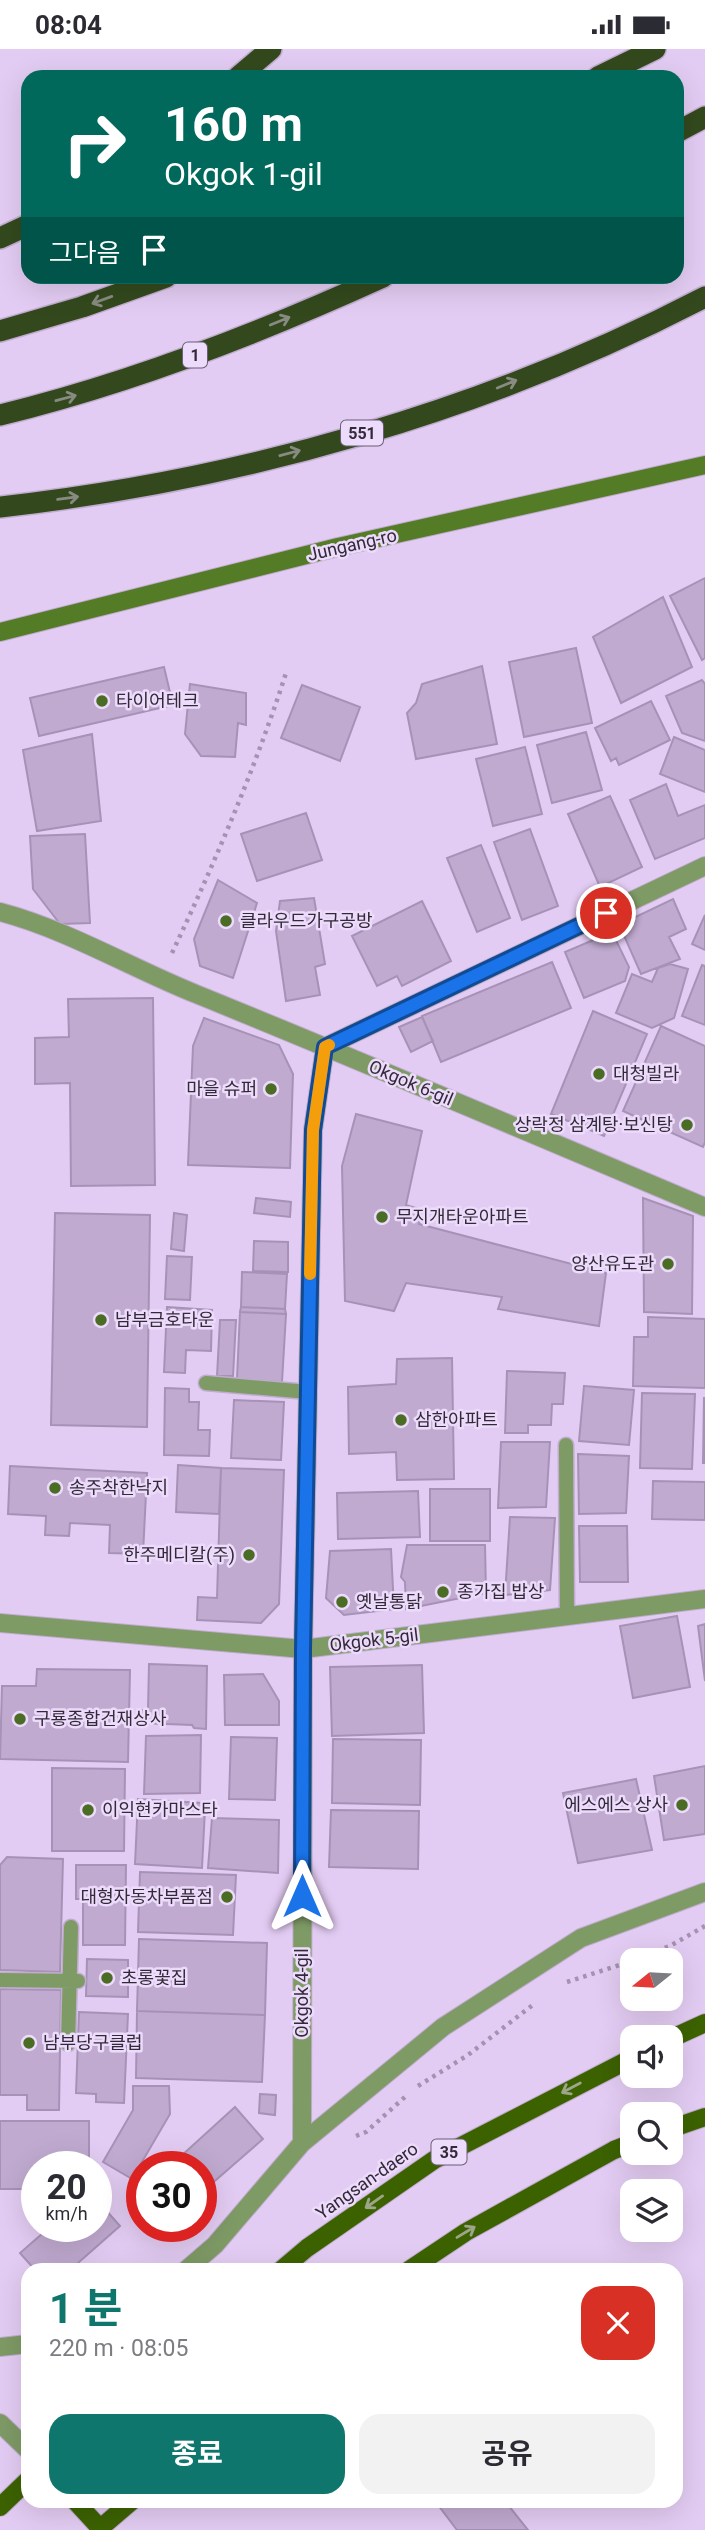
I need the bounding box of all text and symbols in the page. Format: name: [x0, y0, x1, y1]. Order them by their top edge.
text: 08:04: [35, 10, 102, 40]
text: 160 m: [164, 96, 303, 153]
icon: right: [49, 98, 140, 189]
text: Okgok 1-gil: [164, 155, 323, 193]
icon: arrive: [135, 231, 173, 269]
text: 그다음: [49, 238, 121, 268]
one-way arrow: [92, 295, 114, 307]
one-way arrow: [269, 314, 290, 327]
road number: 1: [183, 343, 207, 367]
one-way arrow: [496, 377, 518, 390]
one-way arrow: [54, 391, 77, 404]
road number: 551: [341, 421, 383, 445]
one-way arrow: [279, 446, 301, 459]
one-way arrow: [56, 492, 79, 505]
street label: Jungang-ro: [305, 524, 399, 565]
place label: 타이어테크: [116, 690, 199, 711]
marker: 타이어테크: [94, 693, 110, 709]
pin: [576, 883, 636, 943]
icon: arrive: [587, 894, 625, 932]
place label: 클라우드가구공방: [240, 910, 372, 931]
marker: 클라우드가구공방: [218, 913, 234, 929]
street label: Okgok 6-gil: [366, 1055, 456, 1110]
place label: 대청빌라: [613, 1063, 680, 1084]
marker: 대청빌라: [591, 1066, 607, 1082]
place label: 마을 슈퍼: [186, 1078, 257, 1099]
marker: 마을 슈퍼: [263, 1081, 279, 1097]
place label: 상락정 삼계탕·보신탕: [515, 1114, 673, 1135]
marker: 상락정 삼계탕·보신탕: [679, 1117, 695, 1133]
place label: 무지개타운아파트: [396, 1206, 528, 1227]
marker: 무지개타운아파트: [374, 1209, 390, 1225]
place label: 양산유도관: [571, 1253, 654, 1274]
marker: 양산유도관: [660, 1256, 676, 1272]
place label: 남부금호타운: [115, 1309, 214, 1330]
marker: 남부금호타운: [93, 1312, 109, 1328]
place label: 삼한아파트: [415, 1409, 498, 1430]
marker: 삼한아파트: [393, 1412, 409, 1428]
place label: 송주착한낙지: [69, 1477, 168, 1498]
marker: 송주착한낙지: [47, 1480, 63, 1496]
place label: 한주메디칼(주): [123, 1544, 235, 1566]
marker: 한주메디칼(주): [241, 1547, 257, 1563]
place label: 종가집 밥상: [457, 1581, 544, 1602]
marker: 종가집 밥상: [435, 1584, 451, 1600]
place label: 옛날통닭: [356, 1591, 422, 1612]
marker: 옛날통닭: [334, 1594, 350, 1610]
street label: Okgok 5-gil: [328, 1624, 420, 1655]
place label: 구룡종합건재상사: [34, 1708, 167, 1729]
marker: 구룡종합건재상사: [12, 1711, 28, 1727]
place label: 에스에스 상사: [564, 1794, 668, 1815]
marker: 에스에스 상사: [674, 1797, 690, 1813]
place label: 이익현카마스타: [102, 1799, 218, 1820]
marker: 이익현카마스타: [80, 1802, 96, 1818]
position arrow: [265, 1859, 339, 1933]
place label: 대형자동차부품점: [81, 1886, 213, 1907]
marker: 대형자동차부품점: [219, 1889, 235, 1905]
street label: Okgok 4-gil: [291, 1948, 312, 2038]
north arrow: [620, 1948, 682, 2011]
map controls: [620, 1948, 683, 2242]
place label: 초롱꽃집: [121, 1967, 187, 1988]
marker: 초롱꽃집: [99, 1970, 115, 1986]
button: sound: [620, 2025, 683, 2088]
place label: 남부당구클럽: [43, 2032, 142, 2053]
marker: 남부당구클럽: [21, 2035, 37, 2051]
one-way arrow: [561, 2082, 581, 2096]
button: search: [620, 2102, 683, 2165]
street label: Yangsan-daero: [312, 2138, 422, 2224]
road number: 35: [432, 2139, 466, 2165]
speed limit sign: 30: [126, 2151, 217, 2242]
text: 20: [46, 2167, 87, 2208]
button: layers: [620, 2179, 683, 2242]
one-way arrow: [365, 2195, 384, 2209]
text: km/h: [45, 2203, 88, 2224]
one-way arrow: [456, 2225, 476, 2239]
text: 1 분: [49, 2284, 122, 2333]
button: close: [581, 2286, 655, 2360]
text: 220 m · 08:05: [49, 2335, 188, 2362]
button: 종료: [49, 2414, 345, 2494]
button: 공유: [359, 2414, 655, 2494]

